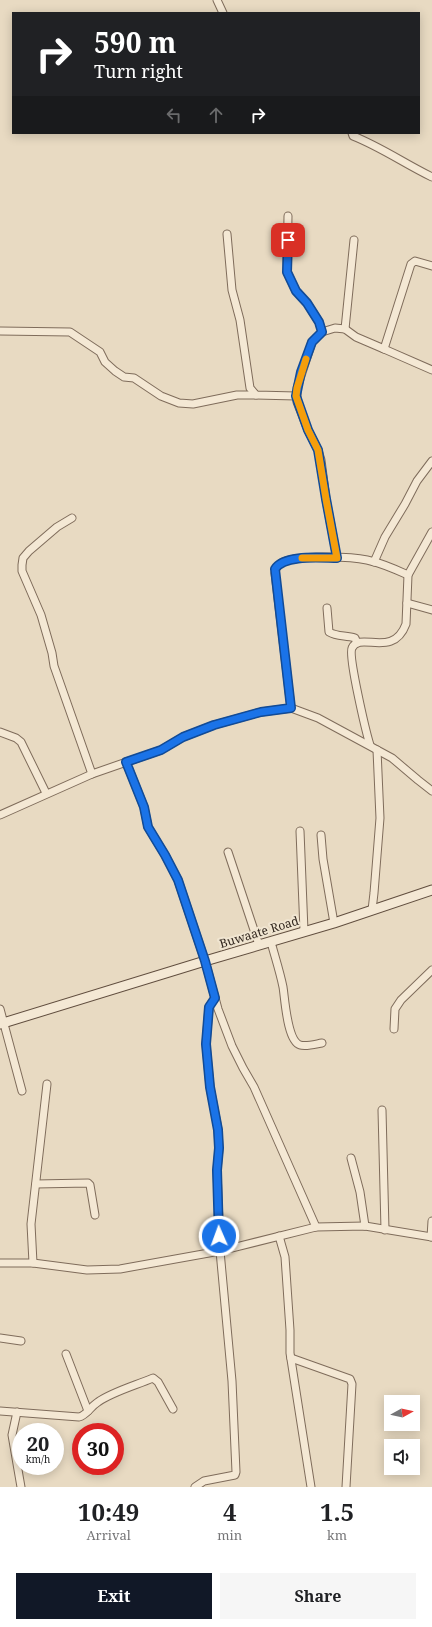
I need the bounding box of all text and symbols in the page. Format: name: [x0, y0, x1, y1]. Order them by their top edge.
text: 590 m: [94, 23, 176, 61]
icon: right: [28, 28, 80, 80]
text: Turn right: [94, 59, 183, 83]
icon: left: [163, 104, 185, 126]
icon: ahead: [205, 104, 227, 126]
icon: right: [247, 104, 269, 126]
pin: [271, 223, 305, 257]
icon: arrive: [277, 229, 299, 251]
street label: Buwaate Road: [217, 912, 301, 952]
position arrow: [198, 1215, 240, 1257]
north arrow: [384, 1395, 420, 1431]
map controls: [384, 1395, 420, 1475]
speed limit sign: 30: [72, 1423, 124, 1475]
text: 20: [27, 1430, 49, 1457]
button: sound: [384, 1439, 420, 1475]
text: km/h: [26, 1452, 50, 1466]
text: 10:49: [78, 1495, 139, 1528]
text: 4: [223, 1495, 236, 1528]
text: 1.5: [320, 1495, 354, 1528]
text: Arrival: [86, 1526, 131, 1544]
text: min: [217, 1526, 242, 1544]
text: km: [327, 1526, 347, 1544]
button: Exit: [16, 1573, 212, 1619]
button: Share: [220, 1573, 416, 1619]

